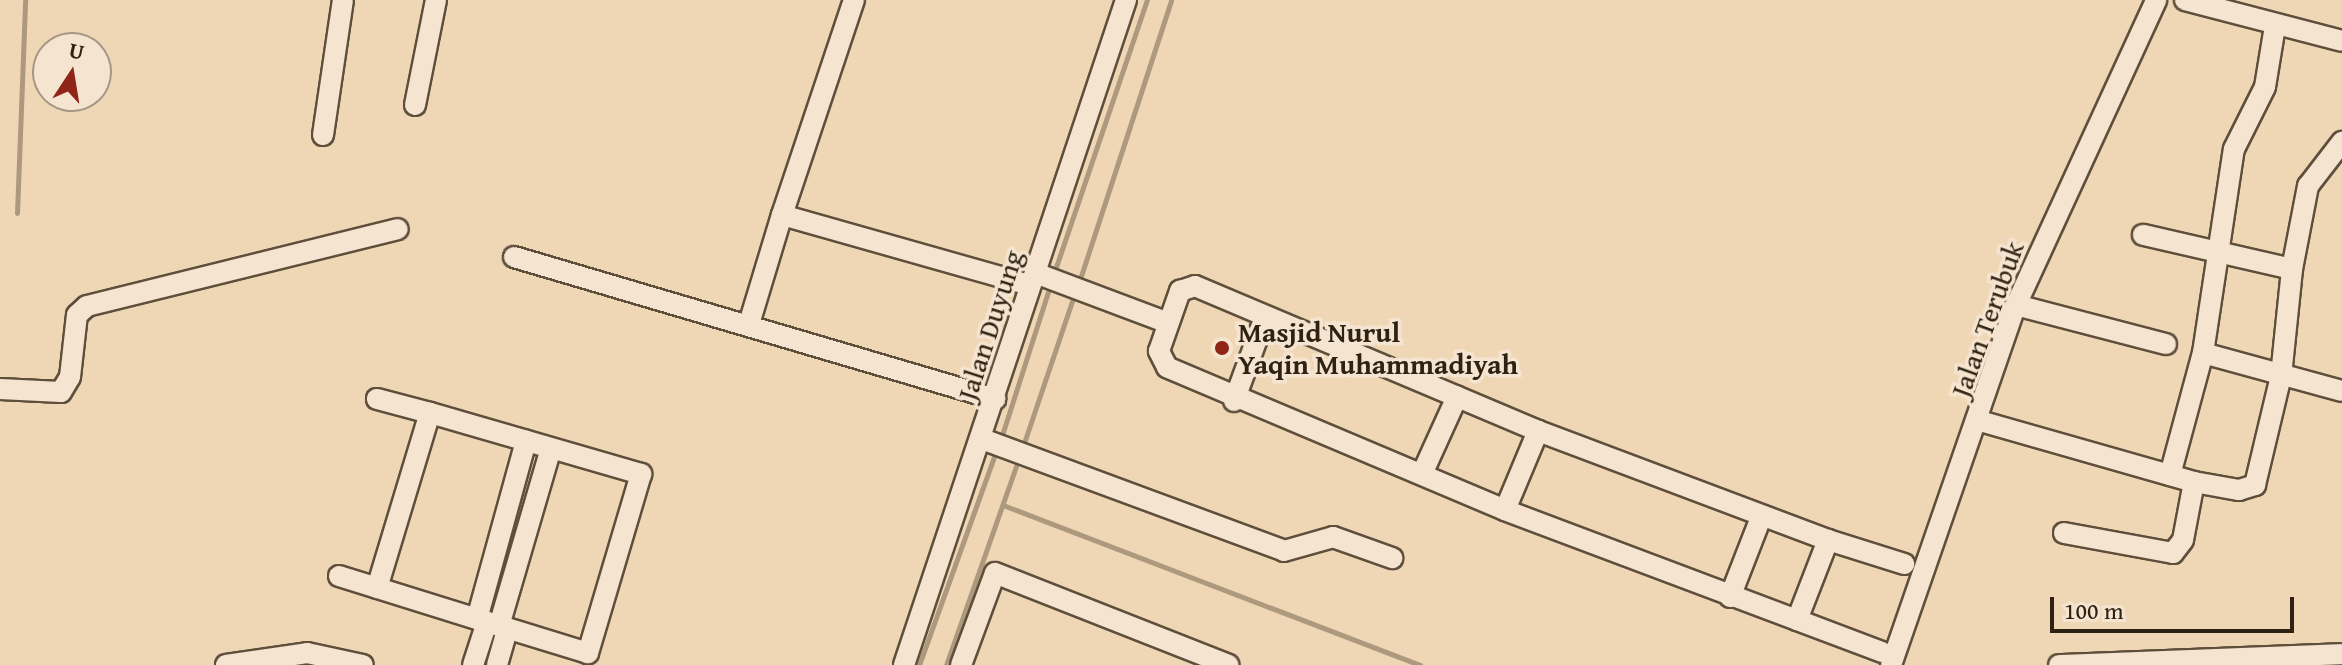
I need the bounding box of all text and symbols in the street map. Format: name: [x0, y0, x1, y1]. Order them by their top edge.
north arrow: [32, 32, 112, 112]
text: U: [66, 33, 87, 68]
street label: Jalan Terubuk: [1943, 237, 2031, 401]
street label: Jalan Duyung: [950, 246, 1030, 404]
place label: Masjid Nurul Yaqin Muhammadiyah: [1238, 315, 1518, 381]
marker: Masjid Nurul Yaqin Muhammadiyah: [1213, 339, 1231, 357]
scale bar: [2054, 581, 2298, 631]
text: 100 m: [2064, 593, 2124, 628]

